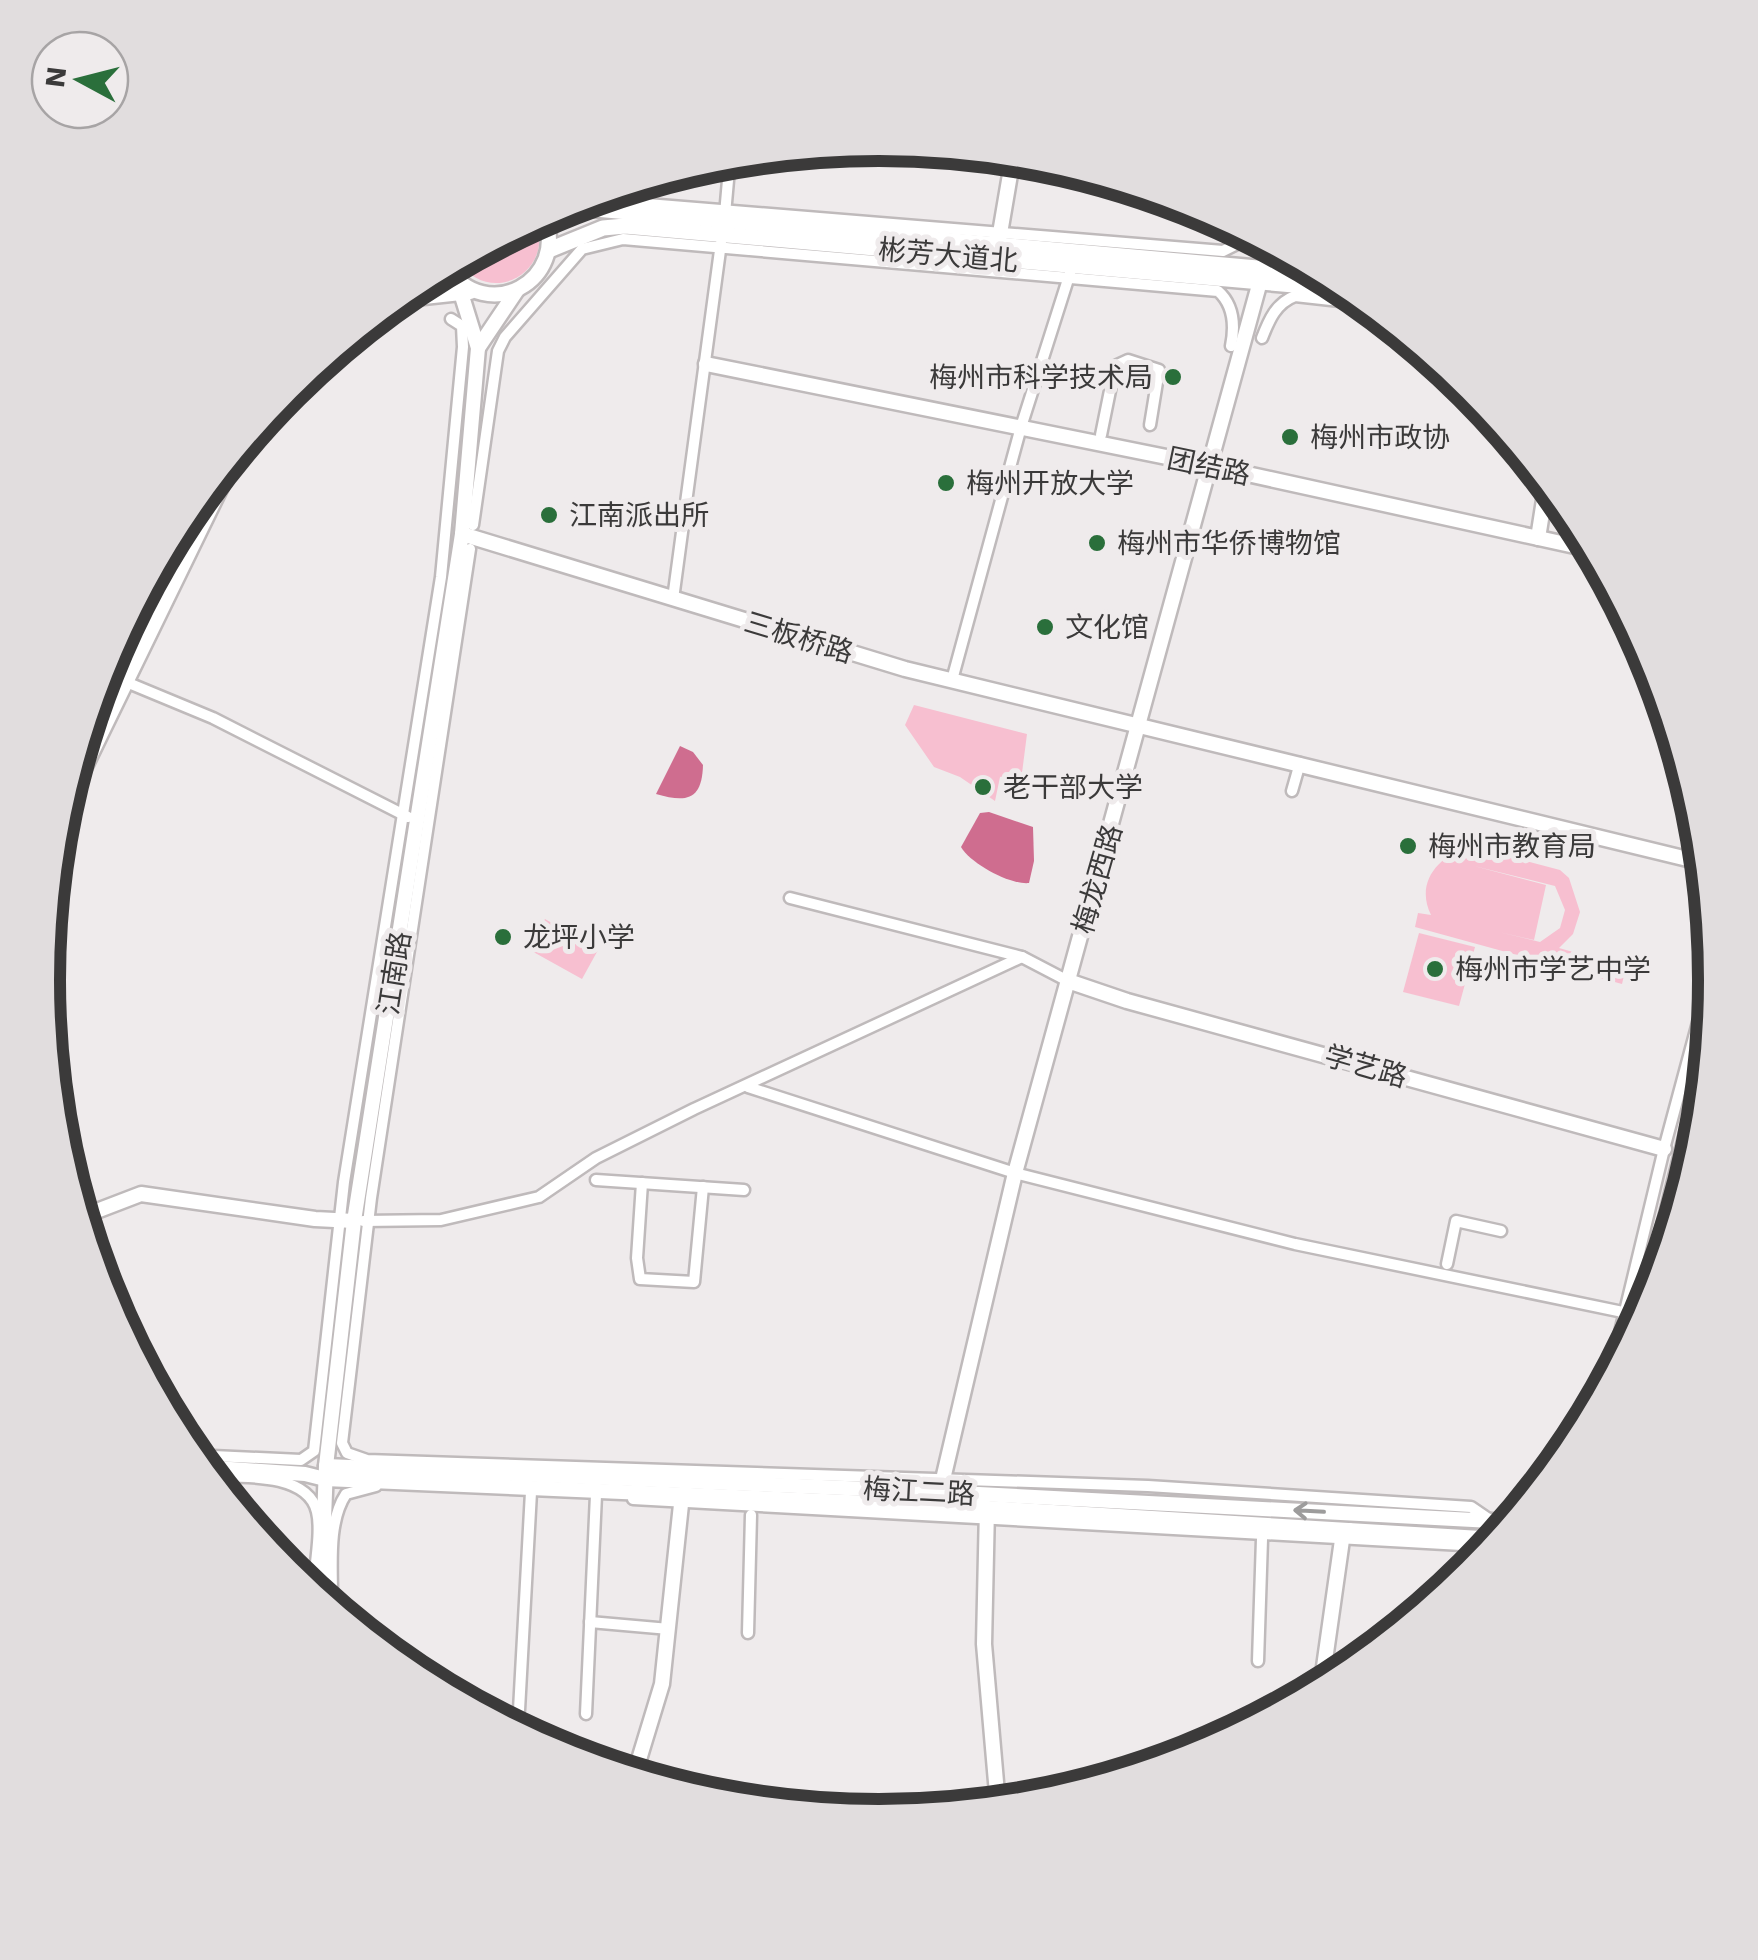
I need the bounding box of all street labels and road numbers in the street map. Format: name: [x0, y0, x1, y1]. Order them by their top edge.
street label: 彬芳大道北: [877, 233, 1019, 278]
street label: 团结路: [1164, 442, 1253, 491]
street label: 三板桥路: [740, 605, 857, 670]
street label: 梅龙西路: [1066, 821, 1129, 938]
street label: 江南路: [372, 929, 417, 1017]
street label: 学艺路: [1321, 1039, 1411, 1094]
street label: 梅江二路: [862, 1472, 976, 1511]

